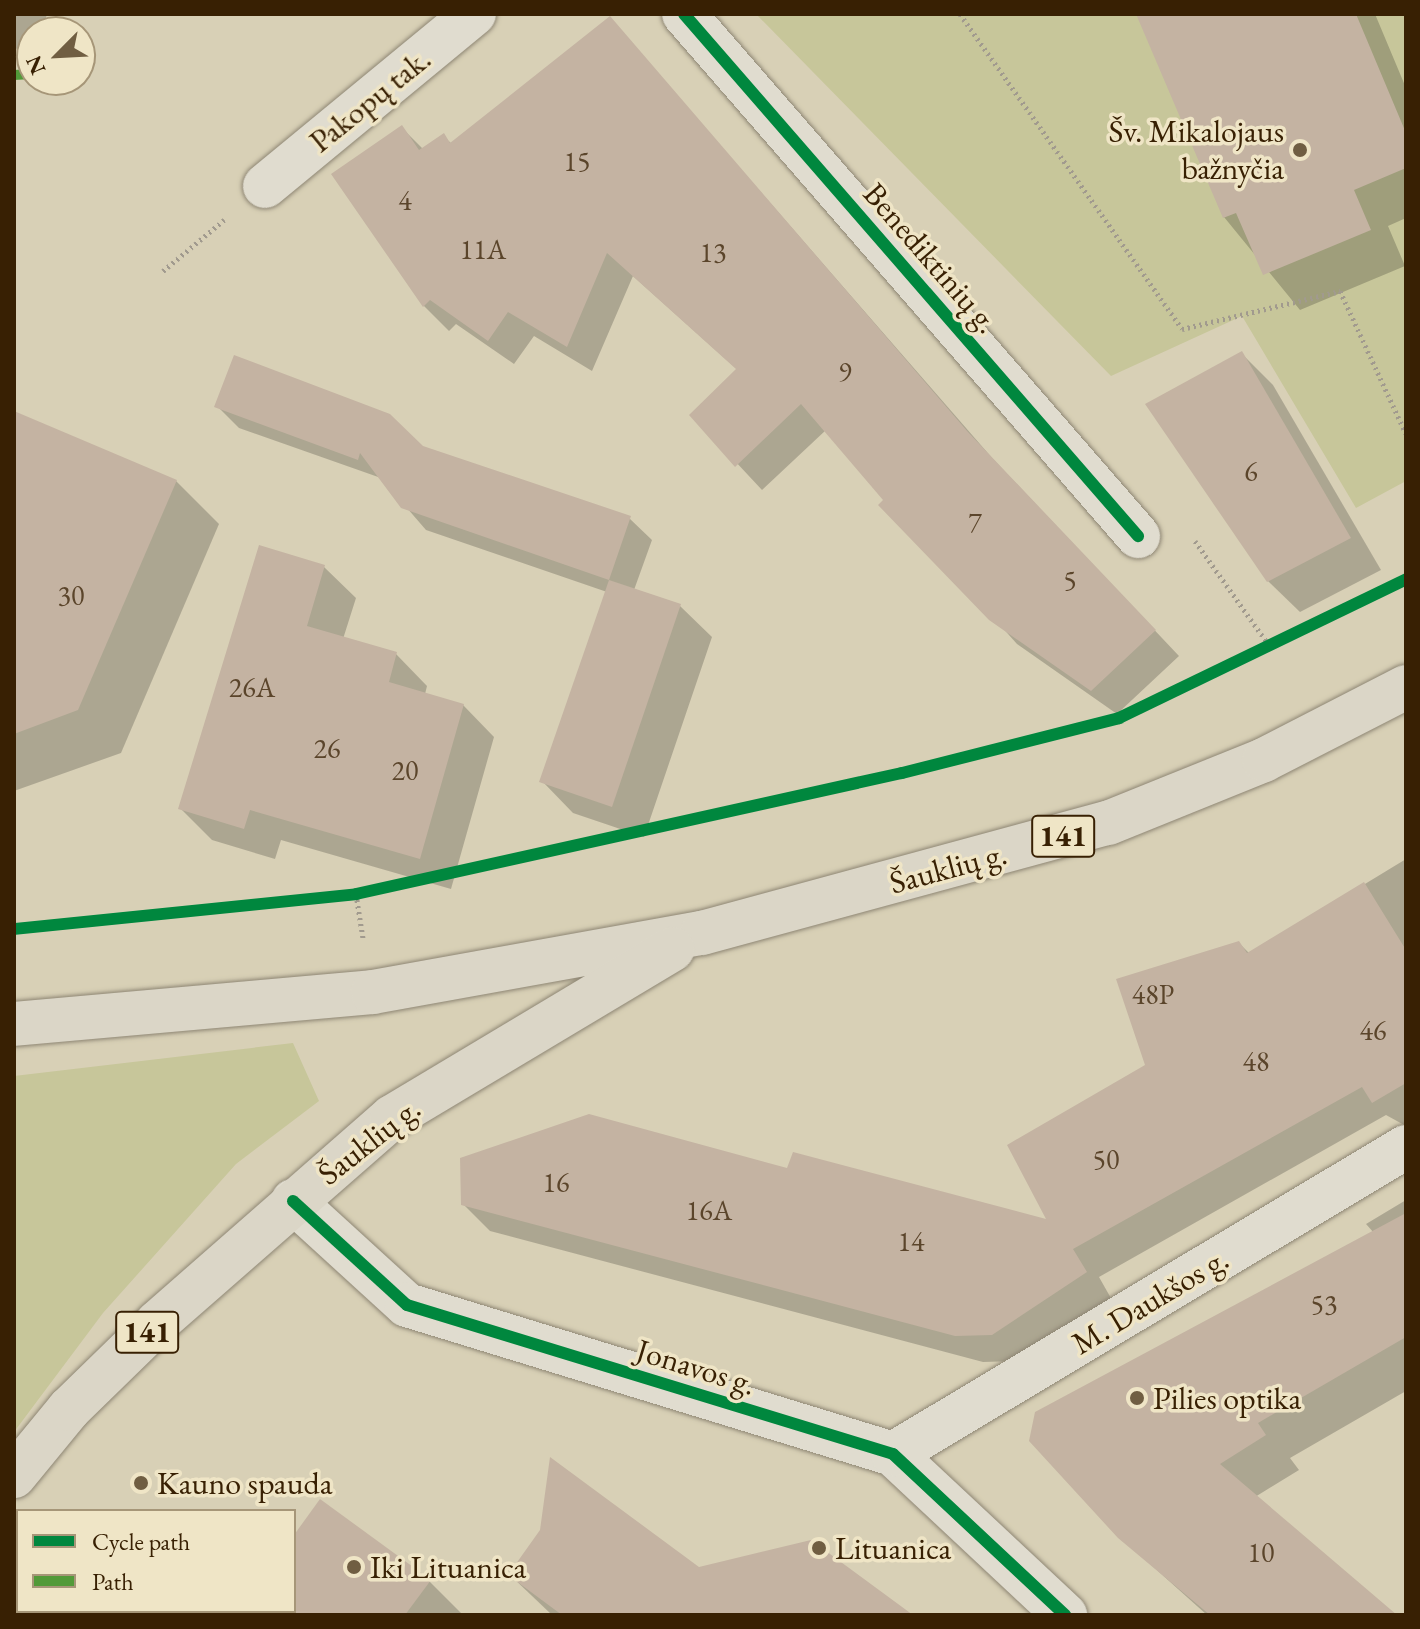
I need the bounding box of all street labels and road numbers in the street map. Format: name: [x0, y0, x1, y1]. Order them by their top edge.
street label: Pakopų tak.: [302, 40, 438, 160]
street label: Benediktinių g.: [855, 175, 1007, 341]
road number: 141: [1031, 810, 1095, 862]
street label: Šauklių g.: [885, 834, 1011, 902]
street label: Šauklių g.: [310, 1089, 428, 1193]
street label: M. Daukšos g.: [1065, 1239, 1235, 1363]
road number: 141: [115, 1306, 179, 1358]
street label: Jonavos g.: [632, 1331, 760, 1403]

